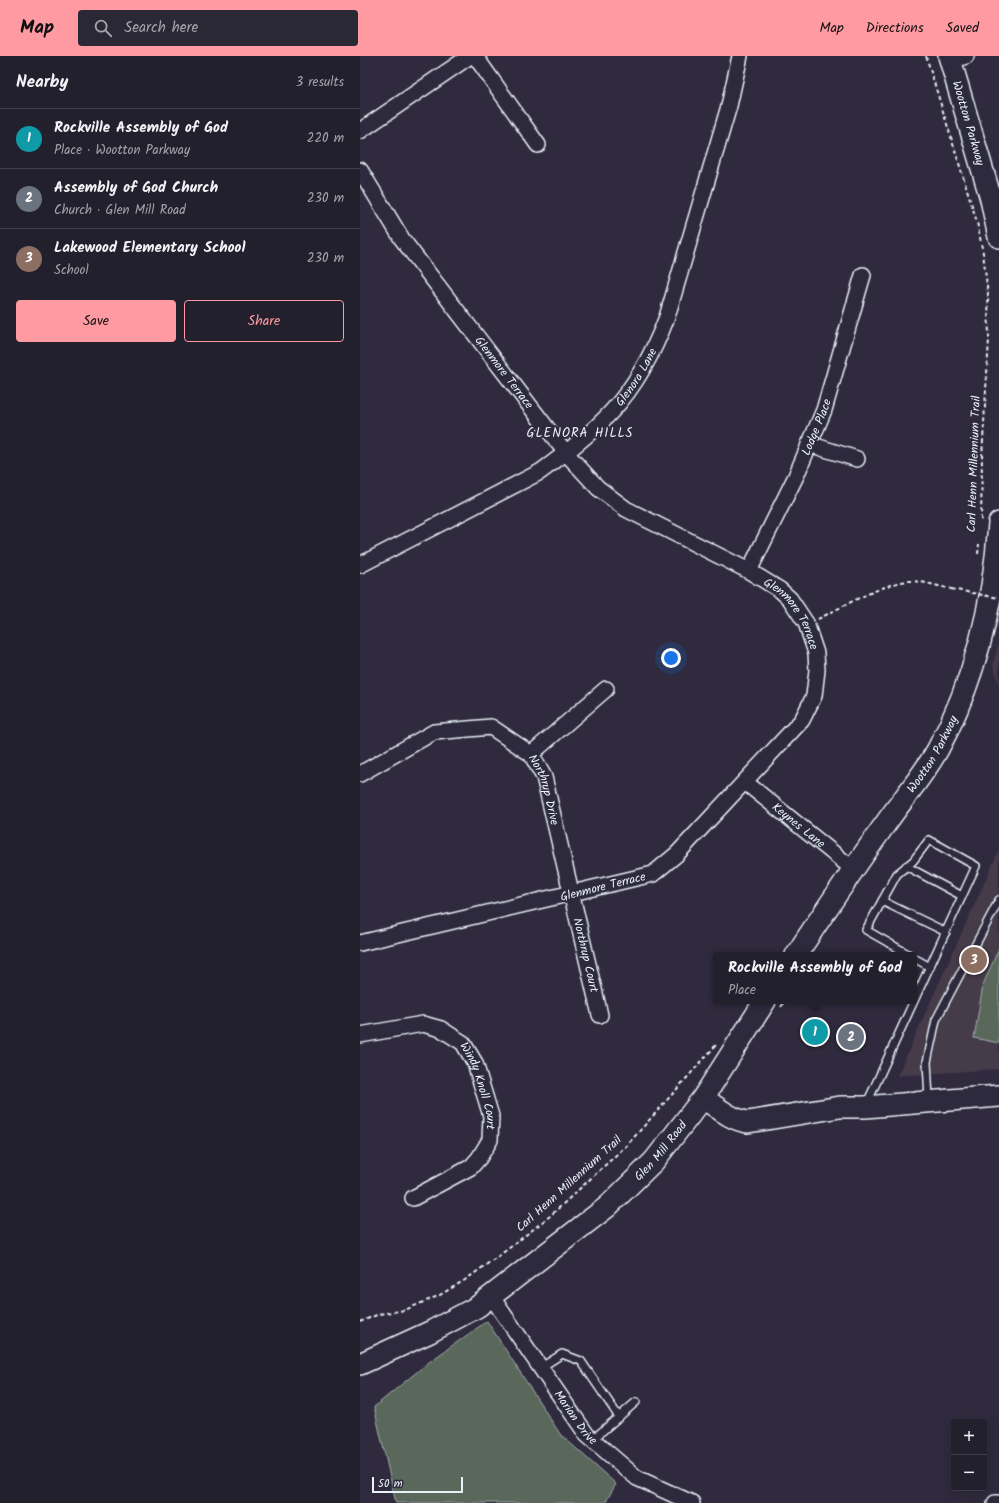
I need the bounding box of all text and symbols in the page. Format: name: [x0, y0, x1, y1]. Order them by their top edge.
search box: [78, 10, 358, 46]
text: Map: [20, 13, 54, 43]
text: Search here: [124, 16, 198, 40]
icon: search: [92, 17, 114, 39]
text: Map: [819, 17, 844, 39]
text: Directions: [866, 17, 924, 39]
text: Saved: [946, 17, 979, 39]
text: Nearby: [16, 69, 68, 96]
text: 3 results: [296, 72, 344, 93]
street label: Wootton Parkway: [947, 79, 990, 168]
text: Rockville Assembly of God: [54, 116, 228, 140]
text: 1: [27, 128, 31, 149]
text: 220 m: [307, 128, 344, 149]
text: Place · Wootton Parkway: [54, 140, 190, 161]
text: Assembly of God Church: [54, 176, 218, 200]
text: 2: [25, 188, 33, 209]
text: 230 m: [307, 188, 344, 209]
text: Church · Glen Mill Road: [54, 200, 186, 221]
text: Lakewood Elementary School: [54, 236, 245, 260]
text: 3: [25, 248, 33, 269]
text: 230 m: [307, 248, 344, 269]
text: School: [54, 260, 89, 281]
button: Save: [16, 300, 176, 342]
button: Share: [184, 300, 344, 342]
street label: Glenmore Terrace: [470, 332, 539, 413]
street label: Glenora Lane: [611, 344, 662, 410]
street label: Carl Henn Millennium Trail: [962, 395, 986, 533]
street label: Lodge Place: [796, 396, 836, 458]
district label: GLENORA HILLS: [527, 423, 633, 444]
street label: Glenmore Terrace: [760, 573, 824, 653]
your location: [661, 648, 681, 668]
street label: Wootton Parkway: [902, 712, 963, 797]
street label: Northrup Drive: [523, 751, 565, 827]
street label: Keynes Lane: [768, 798, 830, 853]
street label: Glenmore Terrace: [558, 867, 648, 907]
street label: Northrup Court: [568, 916, 604, 995]
pin: 3: [961, 945, 987, 975]
popup: [713, 952, 917, 1004]
text: Rockville Assembly of God: [728, 956, 902, 980]
text: Place: [728, 980, 756, 1001]
pin: 1: [802, 1017, 828, 1047]
pin: 2: [838, 1022, 864, 1052]
street label: Windy Knoll Court: [455, 1038, 501, 1130]
street label: Glen Mill Road: [629, 1116, 692, 1185]
street label: Carl Henn Millennium Trail: [512, 1131, 626, 1237]
street label: Marian Drive: [549, 1386, 602, 1450]
map controls: [951, 1419, 987, 1491]
button: +: [951, 1419, 987, 1455]
button: −: [951, 1455, 987, 1491]
scale bar: [372, 1475, 463, 1494]
text: 50 m: [378, 1475, 403, 1493]

